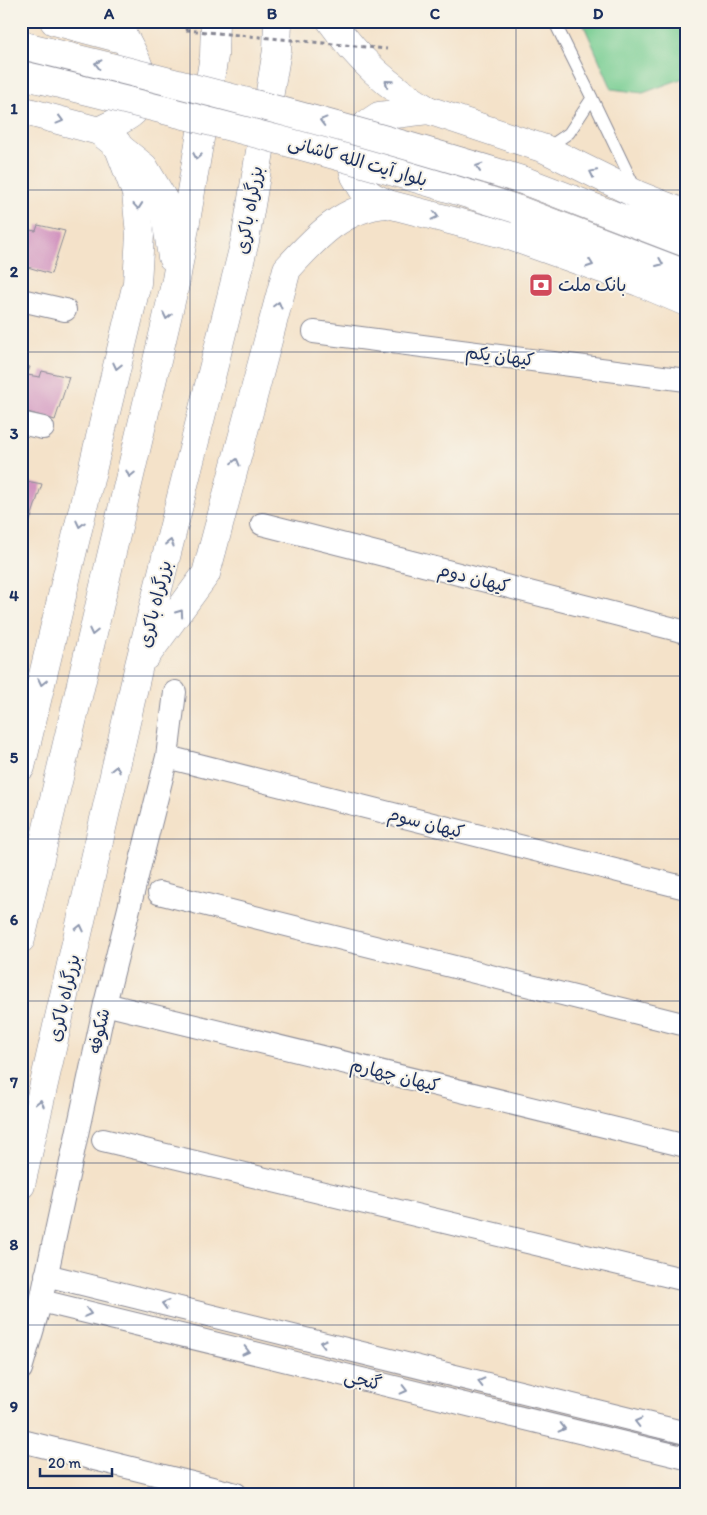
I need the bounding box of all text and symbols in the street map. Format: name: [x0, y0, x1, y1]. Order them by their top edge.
text: A: [103, 4, 115, 23]
text: B: [267, 4, 278, 23]
text: C: [430, 4, 441, 23]
text: D: [593, 4, 604, 23]
one-way arrow: [93, 59, 102, 70]
one-way arrow: [384, 79, 393, 88]
text: 1: [10, 99, 18, 118]
one-way arrow: [56, 115, 64, 125]
one-way arrow: [319, 116, 327, 126]
street label: بلوار آیت الله کاشانی: [286, 131, 430, 191]
one-way arrow: [192, 152, 202, 160]
one-way arrow: [475, 162, 483, 172]
street label: بزرگراه باکری: [230, 164, 268, 256]
one-way arrow: [589, 168, 598, 179]
one-way arrow: [132, 202, 143, 210]
one-way arrow: [431, 210, 440, 221]
one-way arrow: [655, 257, 664, 268]
one-way arrow: [586, 258, 594, 268]
text: 2: [10, 262, 19, 281]
bank icon: بانک ملت: [528, 272, 554, 298]
place label: بانک ملت: [558, 274, 626, 296]
one-way arrow: [272, 302, 282, 310]
one-way arrow: [162, 311, 173, 320]
street label: کیهان یکم: [464, 341, 536, 374]
one-way arrow: [113, 361, 123, 369]
text: 3: [10, 424, 19, 443]
one-way arrow: [230, 458, 241, 467]
one-way arrow: [125, 470, 136, 479]
one-way arrow: [75, 519, 86, 528]
one-way arrow: [164, 538, 175, 547]
street label: بزرگراه باکری: [134, 558, 176, 650]
street label: کیهان دوم: [435, 558, 512, 601]
text: 4: [9, 586, 19, 605]
one-way arrow: [174, 609, 183, 618]
one-way arrow: [88, 628, 99, 637]
one-way arrow: [37, 677, 48, 686]
text: 5: [10, 748, 19, 767]
one-way arrow: [110, 765, 121, 774]
street label: کیهان سوم: [385, 803, 467, 846]
text: 6: [10, 910, 19, 929]
one-way arrow: [74, 923, 85, 932]
street label: بزرگراه باکری: [43, 952, 85, 1044]
street label: شکوفه: [83, 1006, 115, 1056]
street label: کیهان چهارم: [347, 1053, 442, 1100]
text: 7: [9, 1073, 18, 1092]
one-way arrow: [34, 1099, 45, 1107]
text: 8: [10, 1235, 19, 1254]
one-way arrow: [161, 1299, 170, 1310]
one-way arrow: [84, 1307, 93, 1318]
one-way arrow: [319, 1338, 327, 1349]
one-way arrow: [242, 1345, 251, 1356]
street label: گنجی: [342, 1365, 384, 1395]
one-way arrow: [477, 1378, 485, 1388]
one-way arrow: [399, 1384, 408, 1395]
text: 9: [10, 1397, 18, 1416]
one-way arrow: [635, 1417, 643, 1427]
one-way arrow: [557, 1422, 566, 1433]
scale bar: [40, 1445, 112, 1477]
text: 20 m: [48, 1454, 82, 1472]

